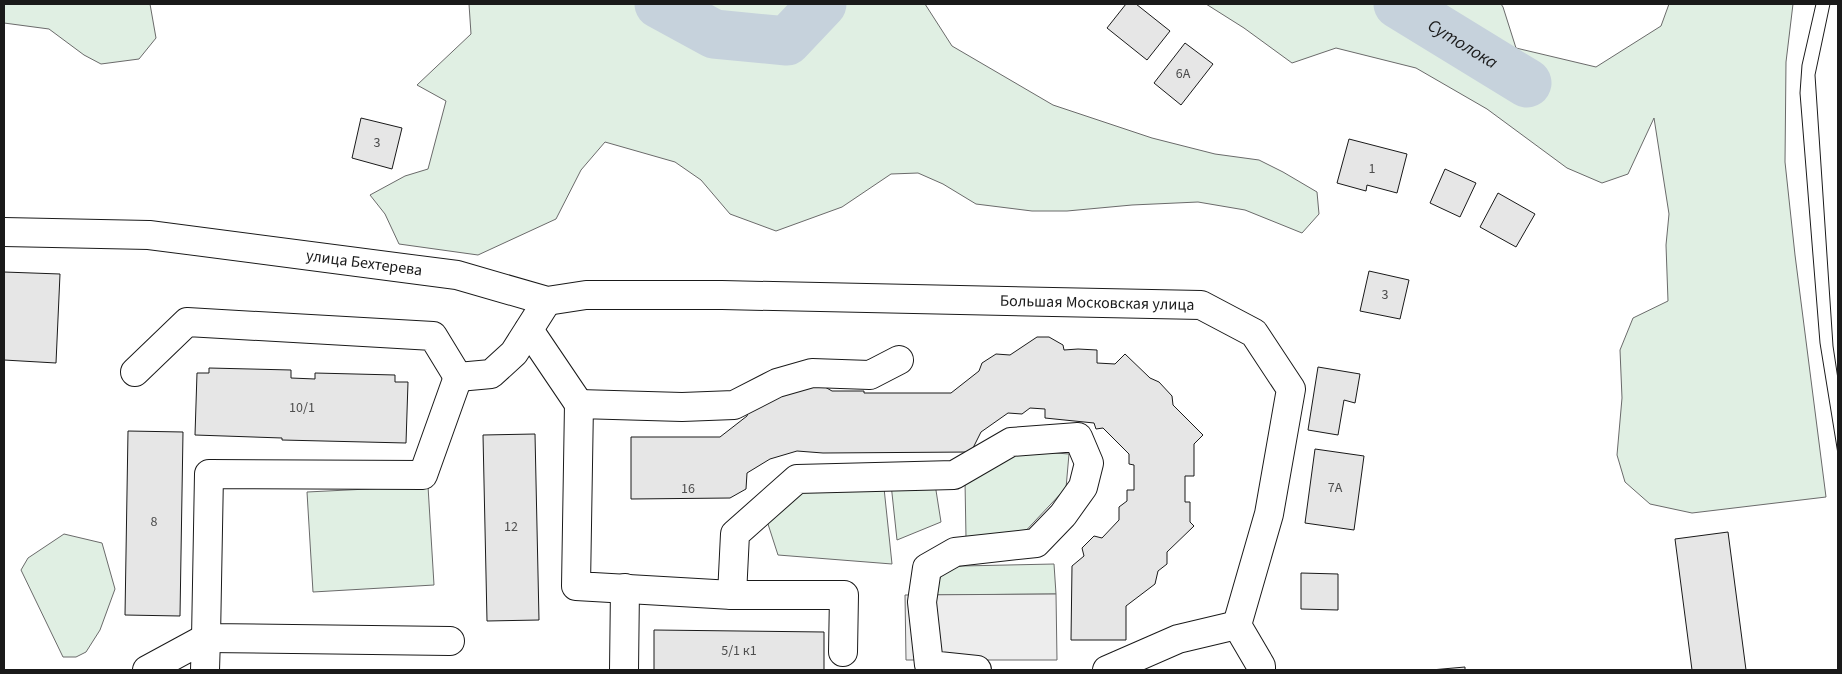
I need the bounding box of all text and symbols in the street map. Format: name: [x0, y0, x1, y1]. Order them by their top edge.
water label: Сутолока: [1423, 13, 1503, 75]
house number: 6А: [1176, 64, 1191, 84]
house number: 3: [374, 133, 381, 153]
house number: 1: [1369, 159, 1376, 179]
street label: улица Бехтерева: [305, 244, 424, 281]
house number: 3: [1382, 285, 1389, 305]
street label: Большая Московская улица: [1000, 290, 1195, 316]
house number: 10/1: [289, 398, 315, 418]
house number: 7А: [1328, 478, 1343, 498]
house number: 16: [681, 479, 695, 499]
house number: 8: [151, 512, 158, 532]
house number: 12: [504, 517, 518, 537]
house number: 5/1 к1: [721, 641, 757, 661]

